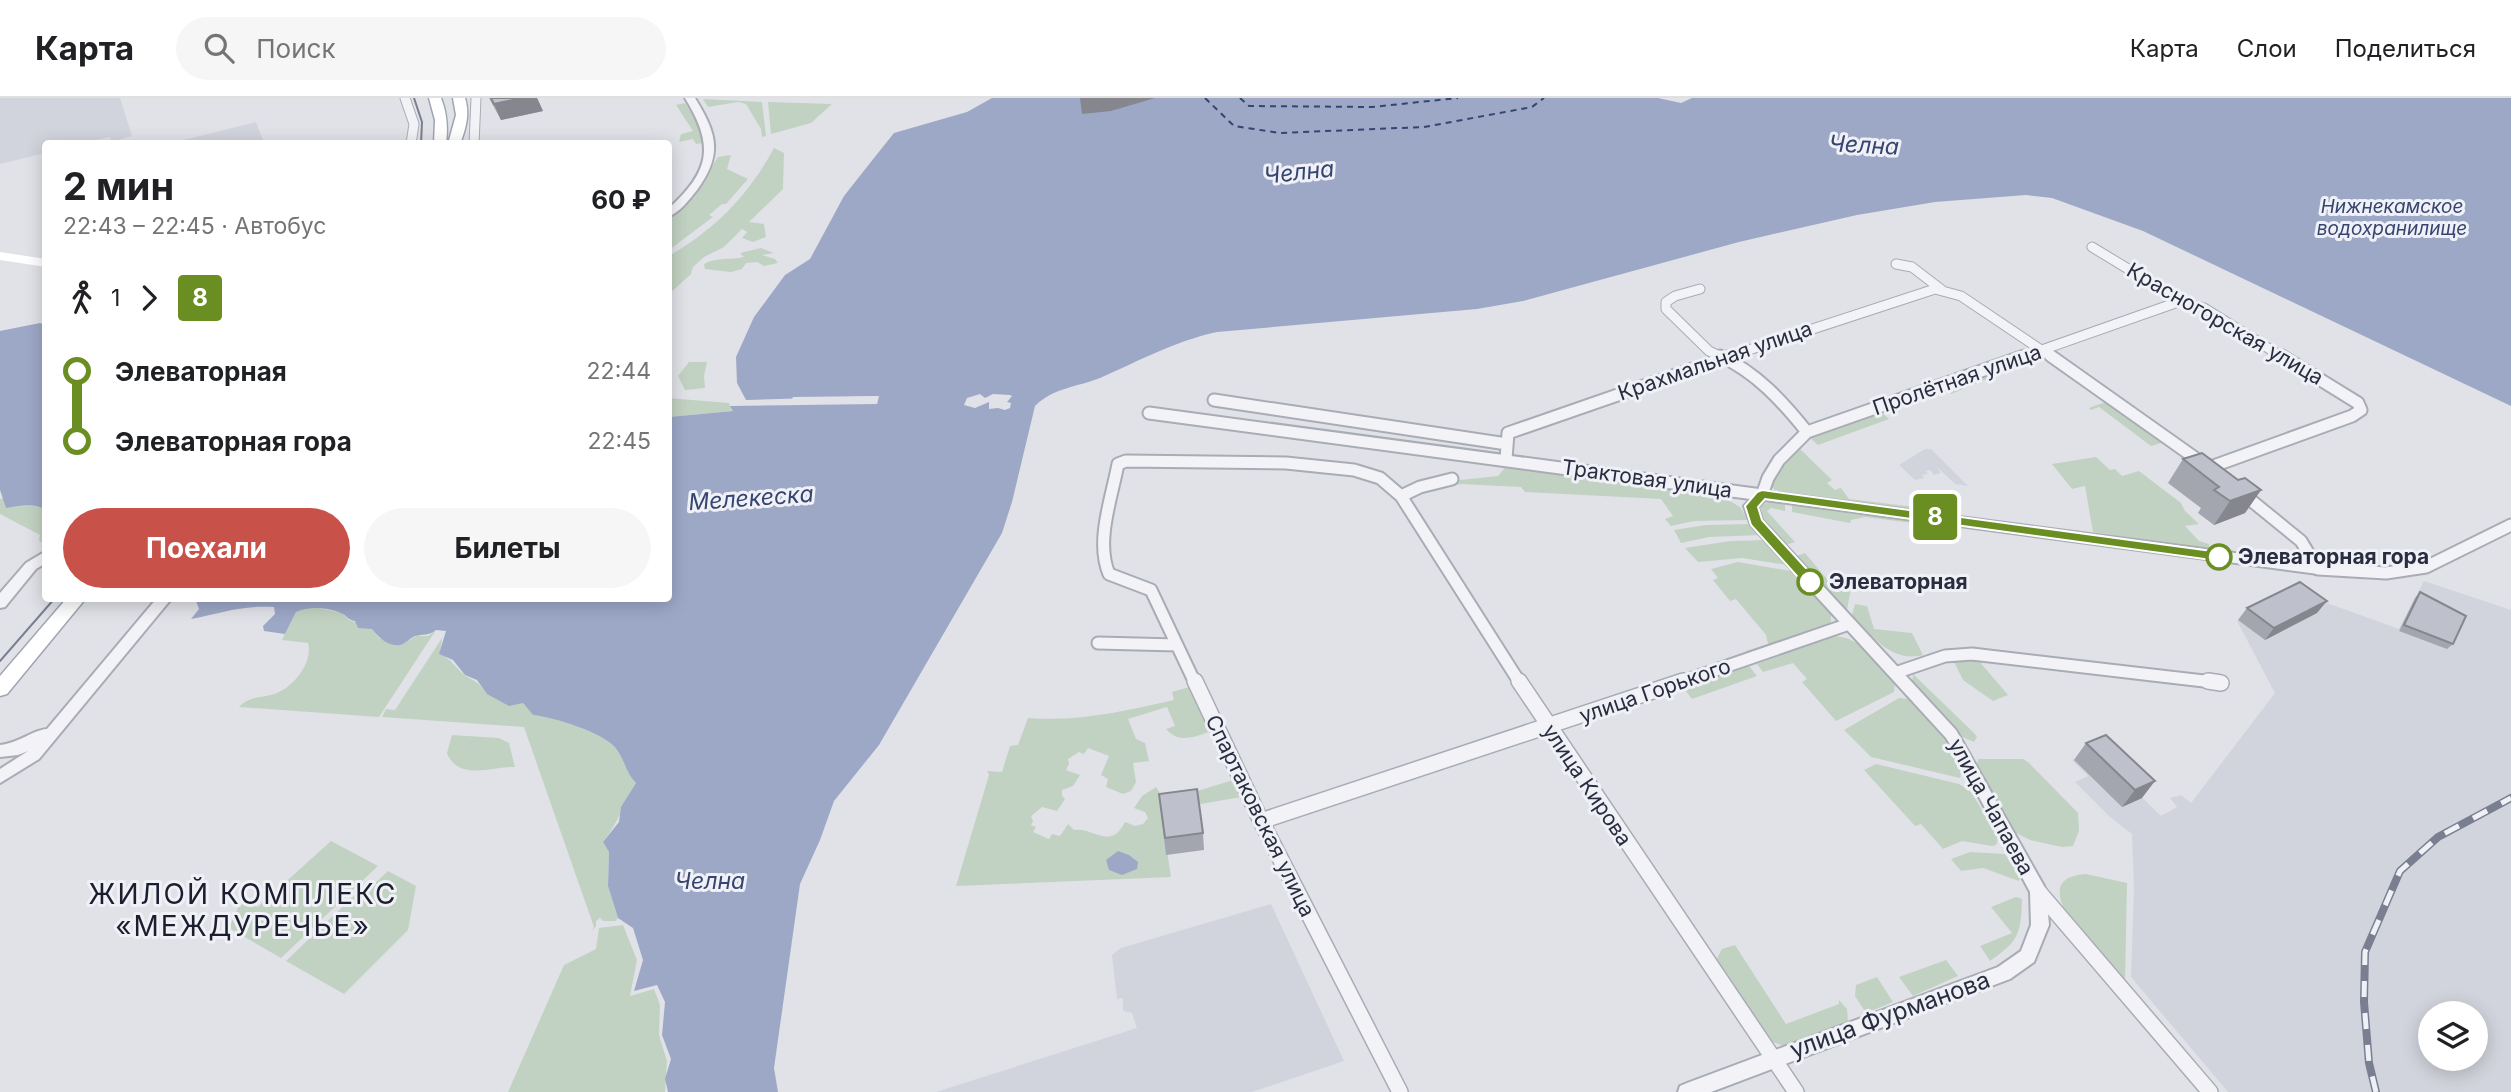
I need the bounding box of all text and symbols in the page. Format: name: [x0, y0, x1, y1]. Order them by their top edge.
search box: [176, 17, 666, 80]
text: Карта: [35, 28, 134, 68]
icon: search: [200, 29, 238, 67]
text: Поиск: [256, 33, 335, 64]
text: Карта: [2130, 34, 2199, 63]
text: Слои: [2237, 34, 2297, 63]
text: Поделиться: [2335, 34, 2476, 63]
water label: Челна: [1828, 129, 1900, 161]
water label: Челна: [1263, 154, 1335, 190]
text: 2 мин: [63, 163, 174, 209]
text: 60 ₽: [591, 184, 651, 215]
water label: Нижнекамское водохранилище: [2317, 195, 2467, 240]
text: 22:43 – 22:45 · Автобус: [63, 212, 327, 240]
street label: Красногорская улица: [2123, 257, 2328, 390]
icon: walk: [63, 279, 101, 317]
icon: forward: [130, 279, 168, 317]
text: 8: [192, 283, 208, 312]
text: 1: [111, 284, 120, 312]
street label: Крахмальная улица: [1614, 316, 1815, 405]
street label: Пролётная улица: [1869, 339, 2045, 420]
text: Элеваторная: [115, 356, 287, 387]
text: 22:44: [587, 357, 651, 385]
text: Элеваторная гора: [115, 426, 352, 457]
text: 22:45: [587, 427, 651, 455]
street label: Трактовая улица: [1560, 454, 1734, 503]
water label: Мелекеска: [687, 480, 815, 516]
line badge: 8: [1912, 494, 1958, 540]
text: 8: [1927, 502, 1943, 531]
button: Поехали: [63, 508, 350, 588]
button: Билеты: [364, 508, 651, 588]
marker: Элеваторная гора: [2206, 544, 2232, 570]
place label: Элеваторная гора: [2238, 544, 2429, 569]
marker: Элеваторная: [1797, 569, 1823, 595]
place label: Элеваторная: [1829, 569, 1968, 594]
street label: улица Горького: [1576, 653, 1734, 728]
street label: Спартаковская улица: [1201, 711, 1320, 921]
street label: улица Кирова: [1538, 719, 1637, 850]
street label: улица Чапаева: [1944, 734, 2039, 879]
water label: Челна: [675, 867, 745, 895]
district label: ЖИЛОЙ КОМПЛЕКС «МЕЖДУРЕЧЬЕ»: [89, 876, 397, 943]
street label: улица Фурманова: [1786, 965, 1994, 1064]
map controls: [2418, 1001, 2488, 1071]
button: layers: [2418, 1001, 2488, 1071]

